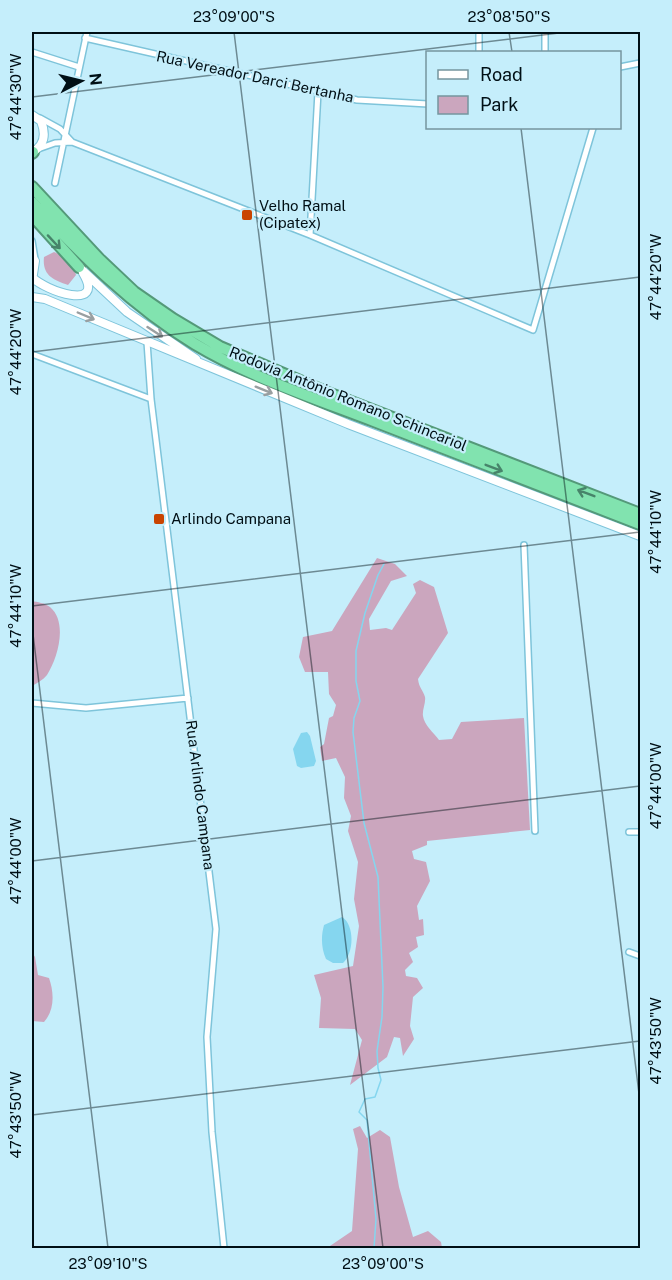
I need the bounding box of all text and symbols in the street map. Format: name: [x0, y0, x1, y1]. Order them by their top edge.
text: 23°09'00"S: [193, 8, 275, 25]
text: 23°08'50"S: [467, 8, 551, 25]
street label: Rua Vereador Darci Bertanha: [155, 47, 355, 106]
north arrow: [51, 51, 111, 111]
legend: [426, 51, 621, 129]
text: 47°44'30"W: [7, 53, 24, 141]
text: Road: [480, 64, 523, 85]
text: N: [85, 72, 106, 87]
text: Park: [480, 94, 518, 115]
place label: Velho Ramal (Cipatex): [259, 197, 346, 231]
marker: Velho Ramal (Cipatex): [240, 208, 254, 222]
one-way arrow: [47, 234, 61, 249]
text: 47°44'20"W: [647, 234, 664, 320]
text: 47°44'20"W: [7, 309, 24, 395]
one-way arrow: [77, 311, 95, 322]
one-way arrow: [147, 326, 163, 338]
street label: Rodovia Antônio Romano Schincariol: [227, 343, 470, 454]
one-way arrow: [254, 385, 273, 396]
one-way arrow: [484, 463, 503, 474]
one-way arrow: [577, 486, 596, 497]
text: 47°44'10"W: [647, 490, 664, 574]
place label: Arlindo Campana: [171, 510, 291, 527]
marker: Arlindo Campana: [152, 512, 166, 526]
text: 47°44'10"W: [7, 564, 24, 648]
street label: Rua Arlindo Campana: [183, 719, 218, 871]
text: 47°44'00"W: [647, 743, 664, 829]
text: 47°44'00"W: [7, 818, 24, 904]
text: 47°43'50"W: [647, 997, 664, 1085]
text: 47°43'50"W: [7, 1071, 24, 1159]
text: 23°09'10"S: [68, 1255, 148, 1272]
text: 23°09'00"S: [342, 1255, 424, 1272]

